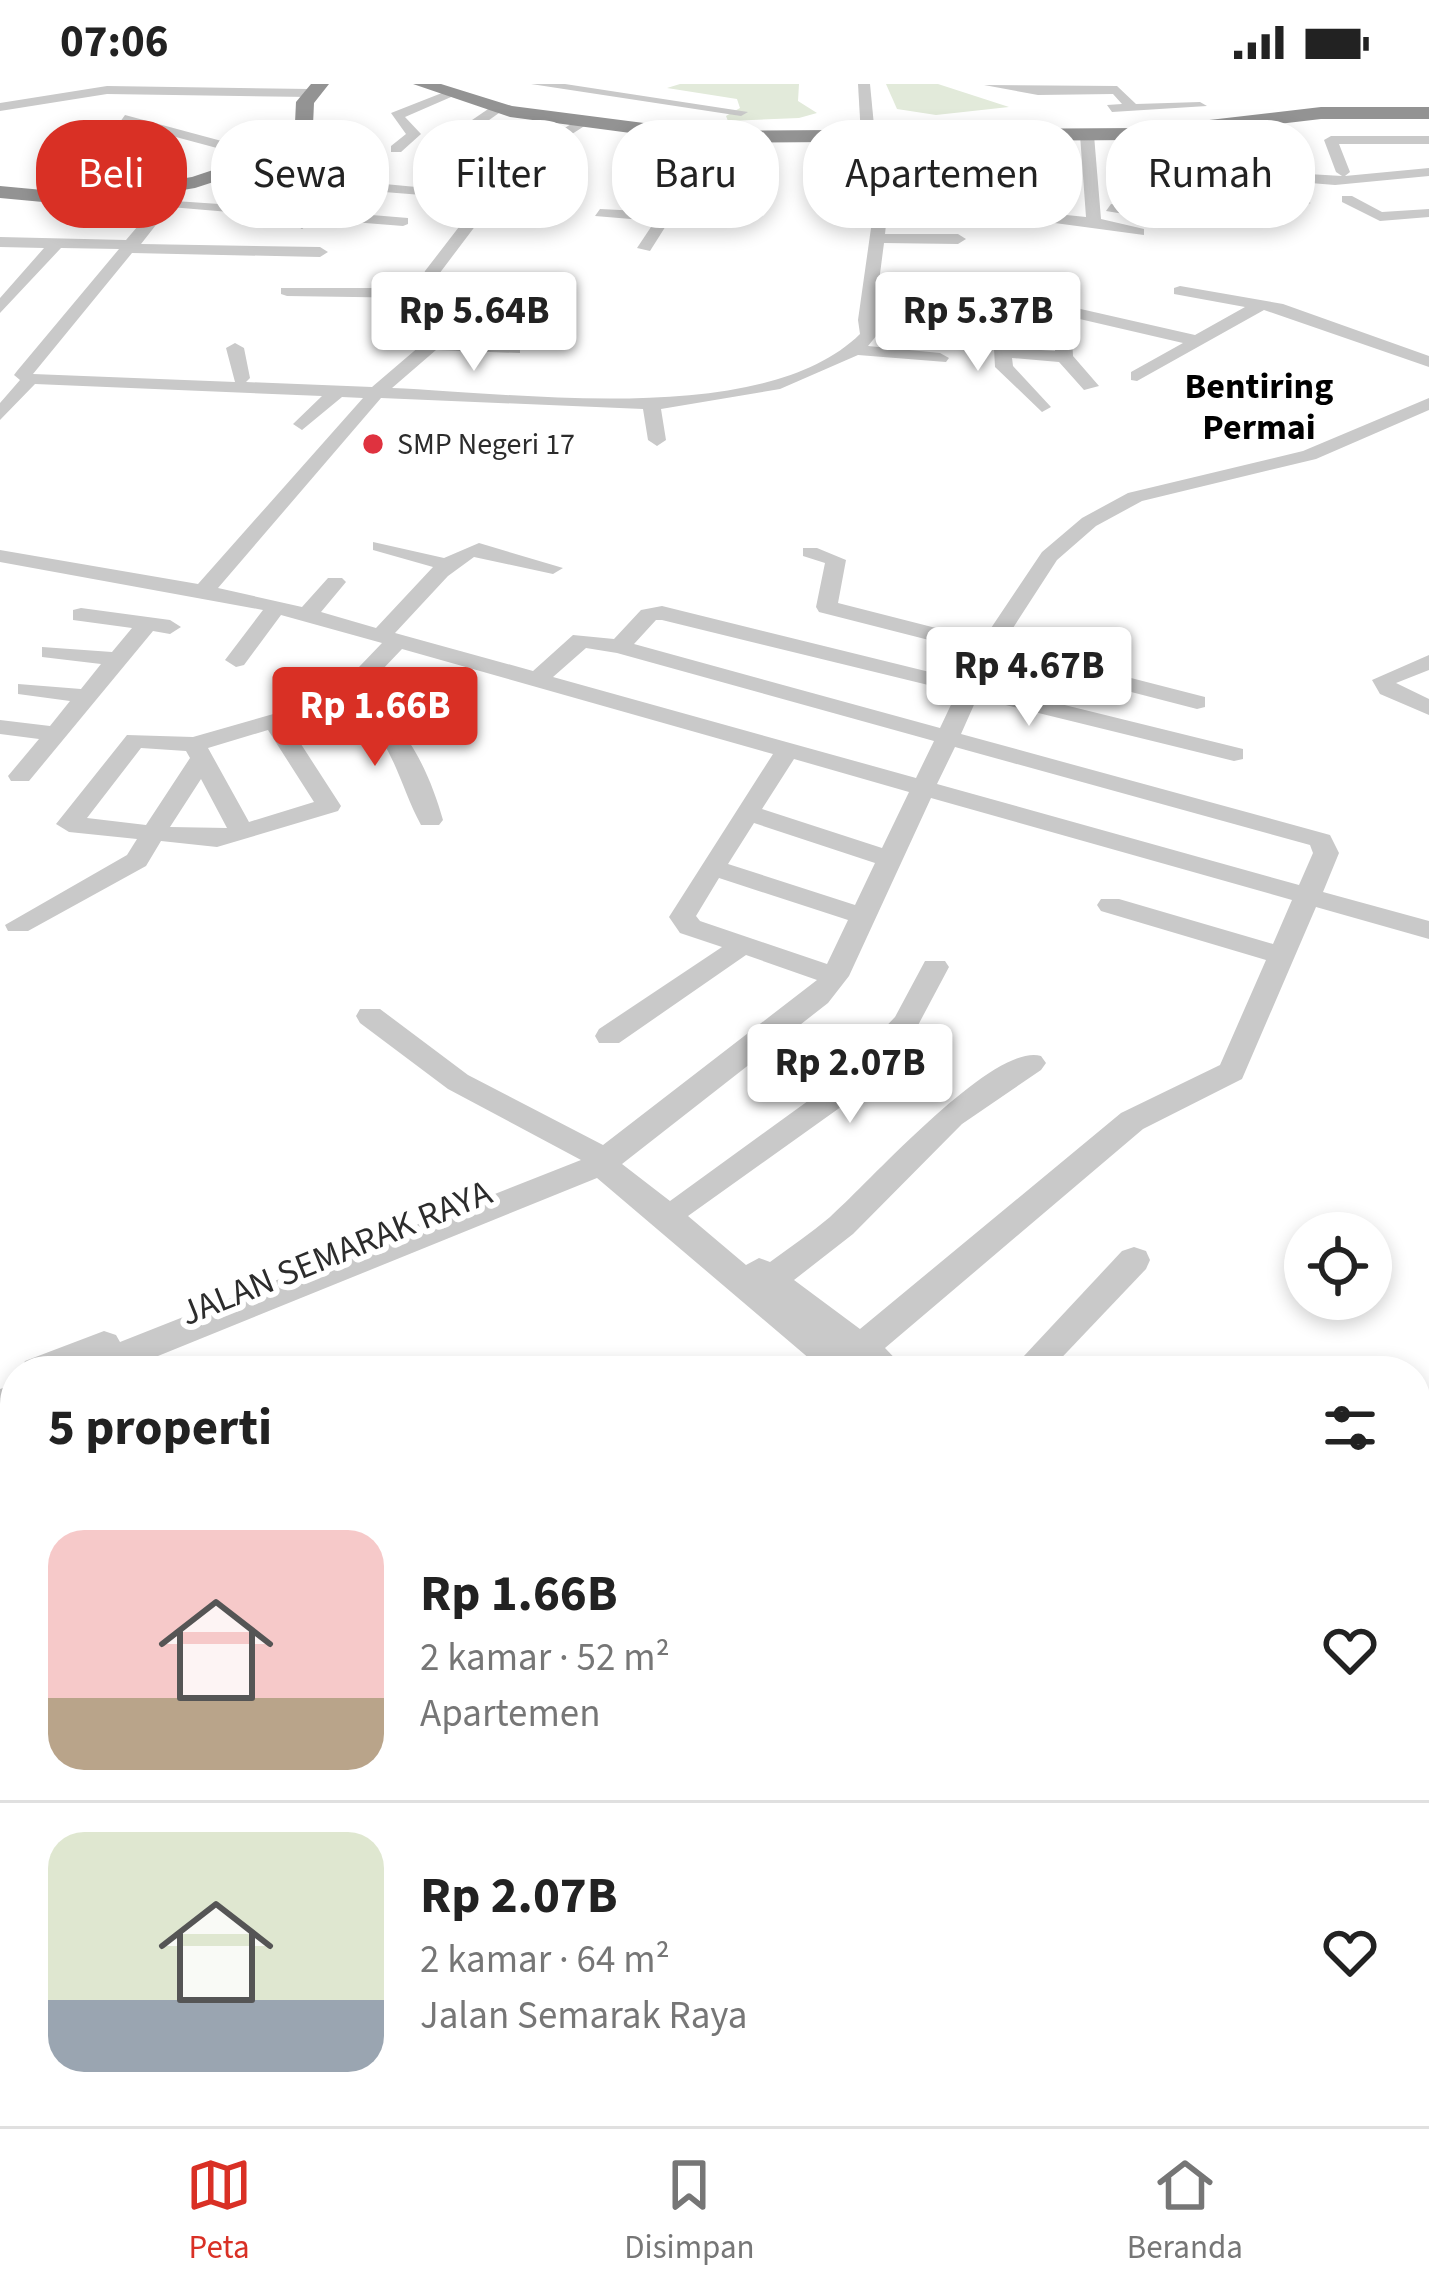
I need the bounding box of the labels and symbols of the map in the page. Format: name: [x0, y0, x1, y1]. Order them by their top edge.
pin: Rp 5.64B: [350, 272, 598, 374]
pin: Rp 5.37B: [854, 272, 1102, 374]
district label: Bentiring Permai: [1185, 361, 1333, 453]
place label: SMP Negeri 17: [397, 423, 575, 466]
marker: SMP Negeri 17: [360, 431, 386, 457]
pin: Rp 4.67B: [905, 627, 1153, 729]
pin: Rp 1.66B: [251, 667, 499, 769]
pin: Rp 2.07B: [726, 1024, 974, 1126]
street label: JALAN SEMARAK RAYA: [173, 1167, 500, 1339]

